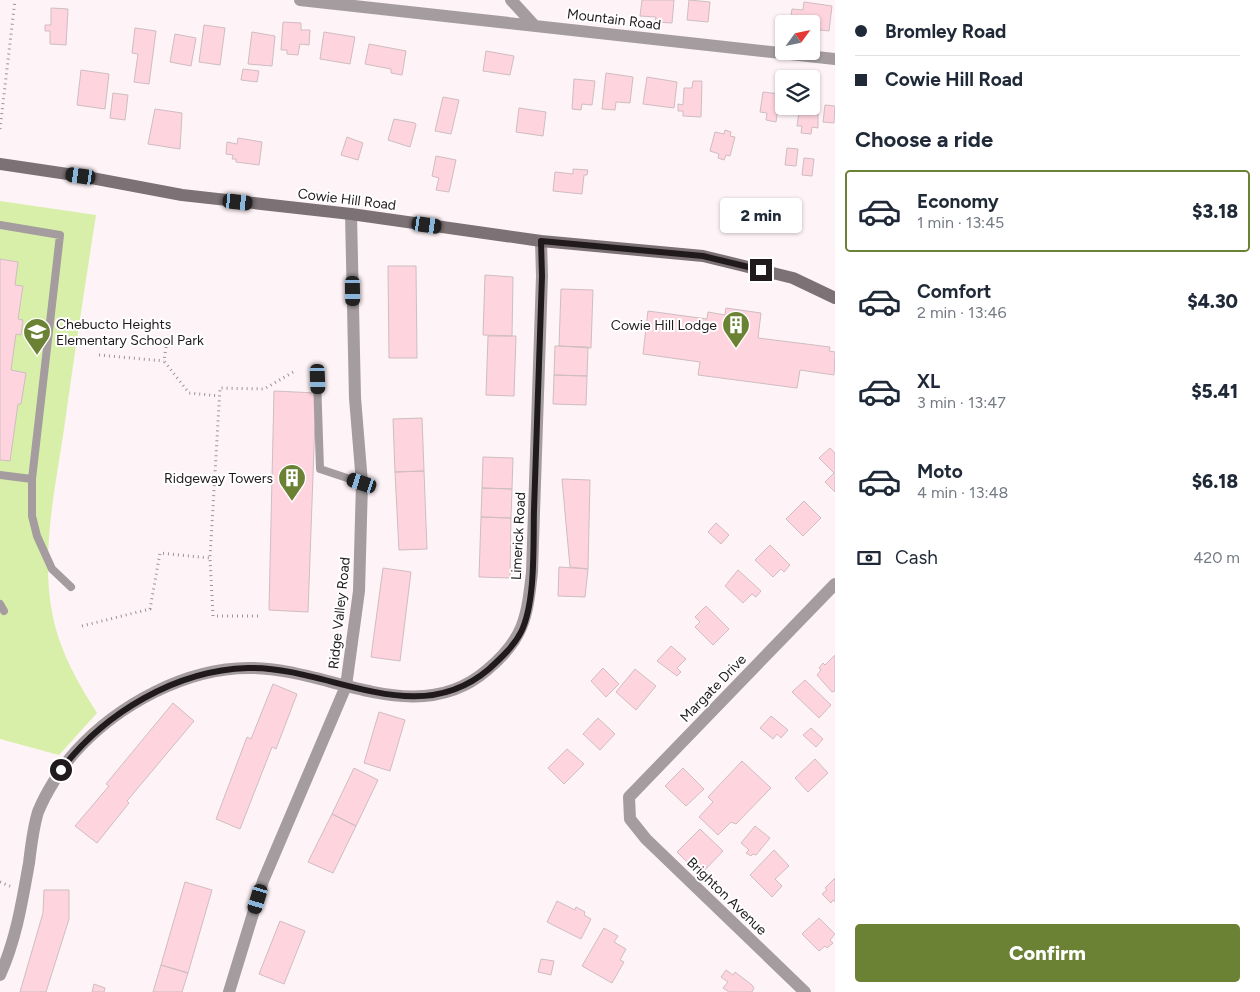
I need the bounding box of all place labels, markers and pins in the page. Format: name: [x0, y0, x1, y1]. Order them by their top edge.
building icon: Cowie Hill Lodge: [721, 310, 751, 349]
place label: Chebucto Heights Elementary School Park: [56, 316, 204, 349]
school or university icon: Chebucto Heights Elementary School Park: [22, 317, 52, 356]
place label: Cowie Hill Lodge: [611, 317, 717, 334]
building icon: Ridgeway Towers: [277, 463, 307, 502]
place label: Ridgeway Towers: [164, 470, 273, 487]

